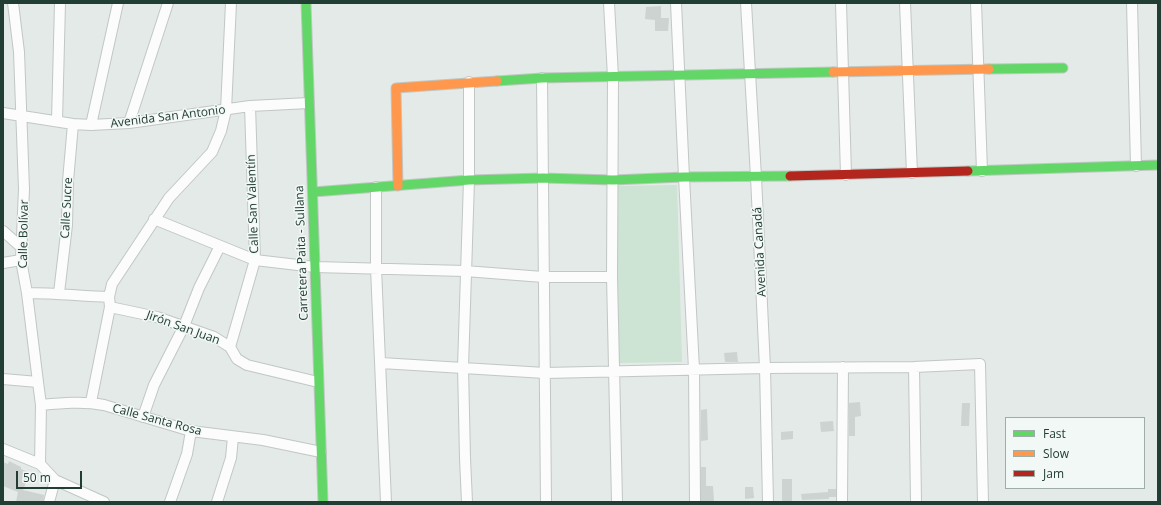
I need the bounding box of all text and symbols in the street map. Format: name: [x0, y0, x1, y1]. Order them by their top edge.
street label: Avenida San Antonio: [110, 103, 226, 131]
street label: Calle San Valentín: [244, 154, 262, 254]
street label: Calle Sucre: [58, 177, 76, 239]
street label: Carretera Paita - Sullana: [292, 185, 312, 321]
street label: Calle Bolívar: [16, 200, 32, 268]
street label: Avenida Canadá: [750, 207, 770, 297]
street label: Jirón San Juan: [144, 308, 222, 348]
street label: Calle Santa Rosa: [111, 401, 203, 439]
legend: [1005, 417, 1145, 489]
text: Fast: [1043, 425, 1066, 442]
text: Slow: [1043, 445, 1069, 462]
scale bar: [18, 463, 84, 489]
text: Jam: [1043, 465, 1064, 482]
text: 50 m: [23, 469, 51, 486]

